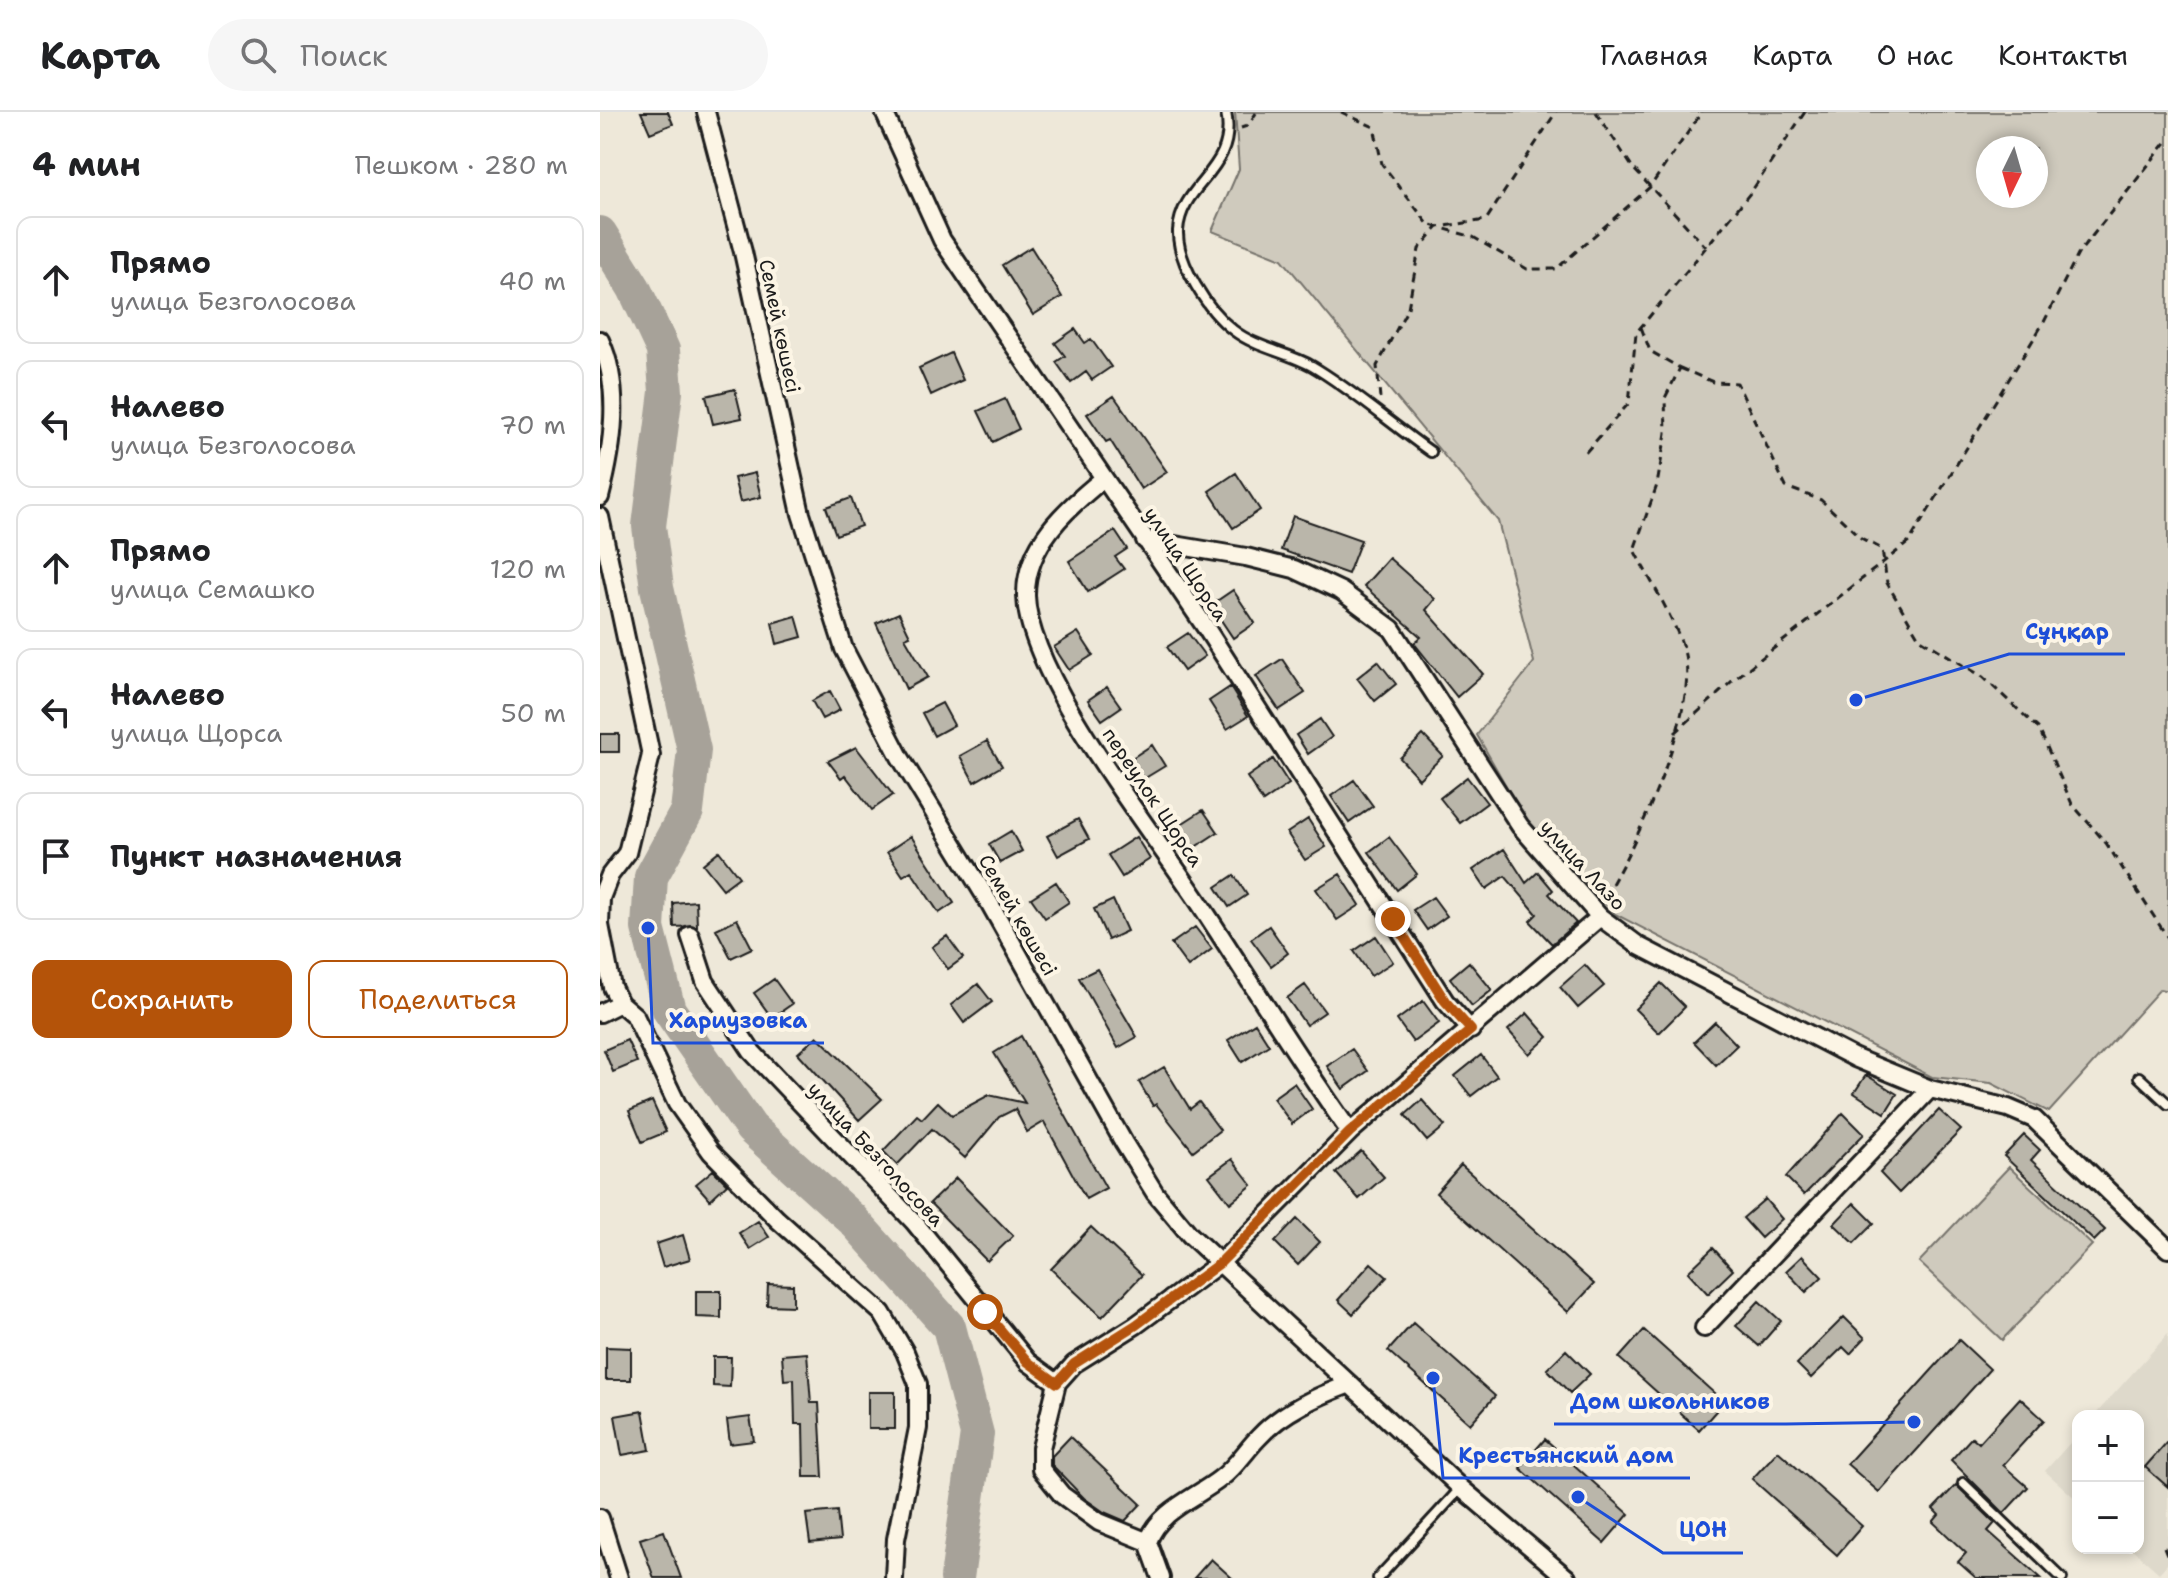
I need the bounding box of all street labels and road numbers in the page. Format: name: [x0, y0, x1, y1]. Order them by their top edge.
street label: Семей көшесі: [753, 257, 807, 395]
street label: улица Щорса: [1138, 502, 1234, 627]
street label: переулок Щорса: [1097, 722, 1210, 872]
street label: улица Лазо: [1534, 814, 1632, 916]
street label: Семей көшесі: [973, 850, 1063, 980]
street label: улица Безголосова: [802, 1076, 950, 1232]

